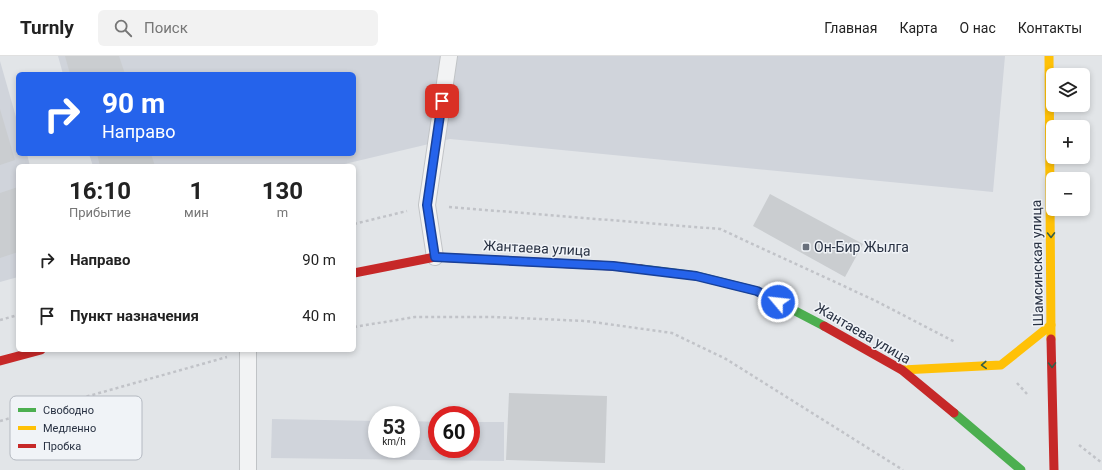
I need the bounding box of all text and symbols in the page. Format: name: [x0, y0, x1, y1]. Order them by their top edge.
search box: [98, 10, 378, 46]
text: Turnly: [20, 16, 74, 39]
icon: search: [112, 17, 134, 39]
text: Поиск: [144, 19, 188, 37]
text: Главная: [824, 20, 877, 36]
text: Карта: [899, 20, 938, 36]
text: О нас: [960, 20, 996, 36]
text: Контакты: [1018, 20, 1082, 36]
map controls: [1046, 68, 1090, 216]
button: layers: [1046, 68, 1090, 112]
pin: [425, 84, 459, 118]
text: 90 m: [102, 87, 165, 120]
icon: right: [36, 88, 88, 140]
icon: arrive: [431, 90, 453, 112]
button: +: [1046, 120, 1090, 164]
text: Направо: [102, 121, 175, 142]
button: −: [1046, 172, 1090, 216]
text: 16:10: [69, 177, 131, 205]
text: 1: [189, 177, 203, 205]
text: 130: [262, 177, 303, 205]
street label: Шамсинская улица: [1028, 199, 1046, 327]
text: Прибытие: [69, 205, 131, 220]
text: мин: [184, 205, 209, 220]
text: m: [277, 205, 288, 220]
one-way arrow: [1046, 232, 1055, 238]
street label: Жантаева улица: [483, 237, 591, 259]
place label: Он-Бир Жылга: [814, 239, 909, 255]
marker: Он-Бир Жылга: [801, 242, 811, 252]
icon: right: [36, 249, 58, 271]
text: Направо: [70, 251, 131, 269]
text: 90 m: [302, 251, 336, 269]
position arrow: [757, 281, 799, 323]
street label: Жантаева улица: [812, 299, 914, 367]
icon: arrive: [36, 305, 58, 327]
text: Пункт назначения: [70, 307, 199, 325]
text: 40 m: [302, 307, 336, 325]
one-way arrow: [981, 361, 987, 370]
one-way arrow: [1048, 362, 1056, 368]
legend: [10, 396, 142, 460]
text: Свободно: [43, 404, 94, 417]
speed limit sign: 60: [428, 406, 480, 458]
text: 53: [383, 415, 405, 439]
text: Медленно: [43, 422, 96, 435]
text: km/h: [382, 436, 406, 447]
text: Пробка: [43, 440, 81, 453]

